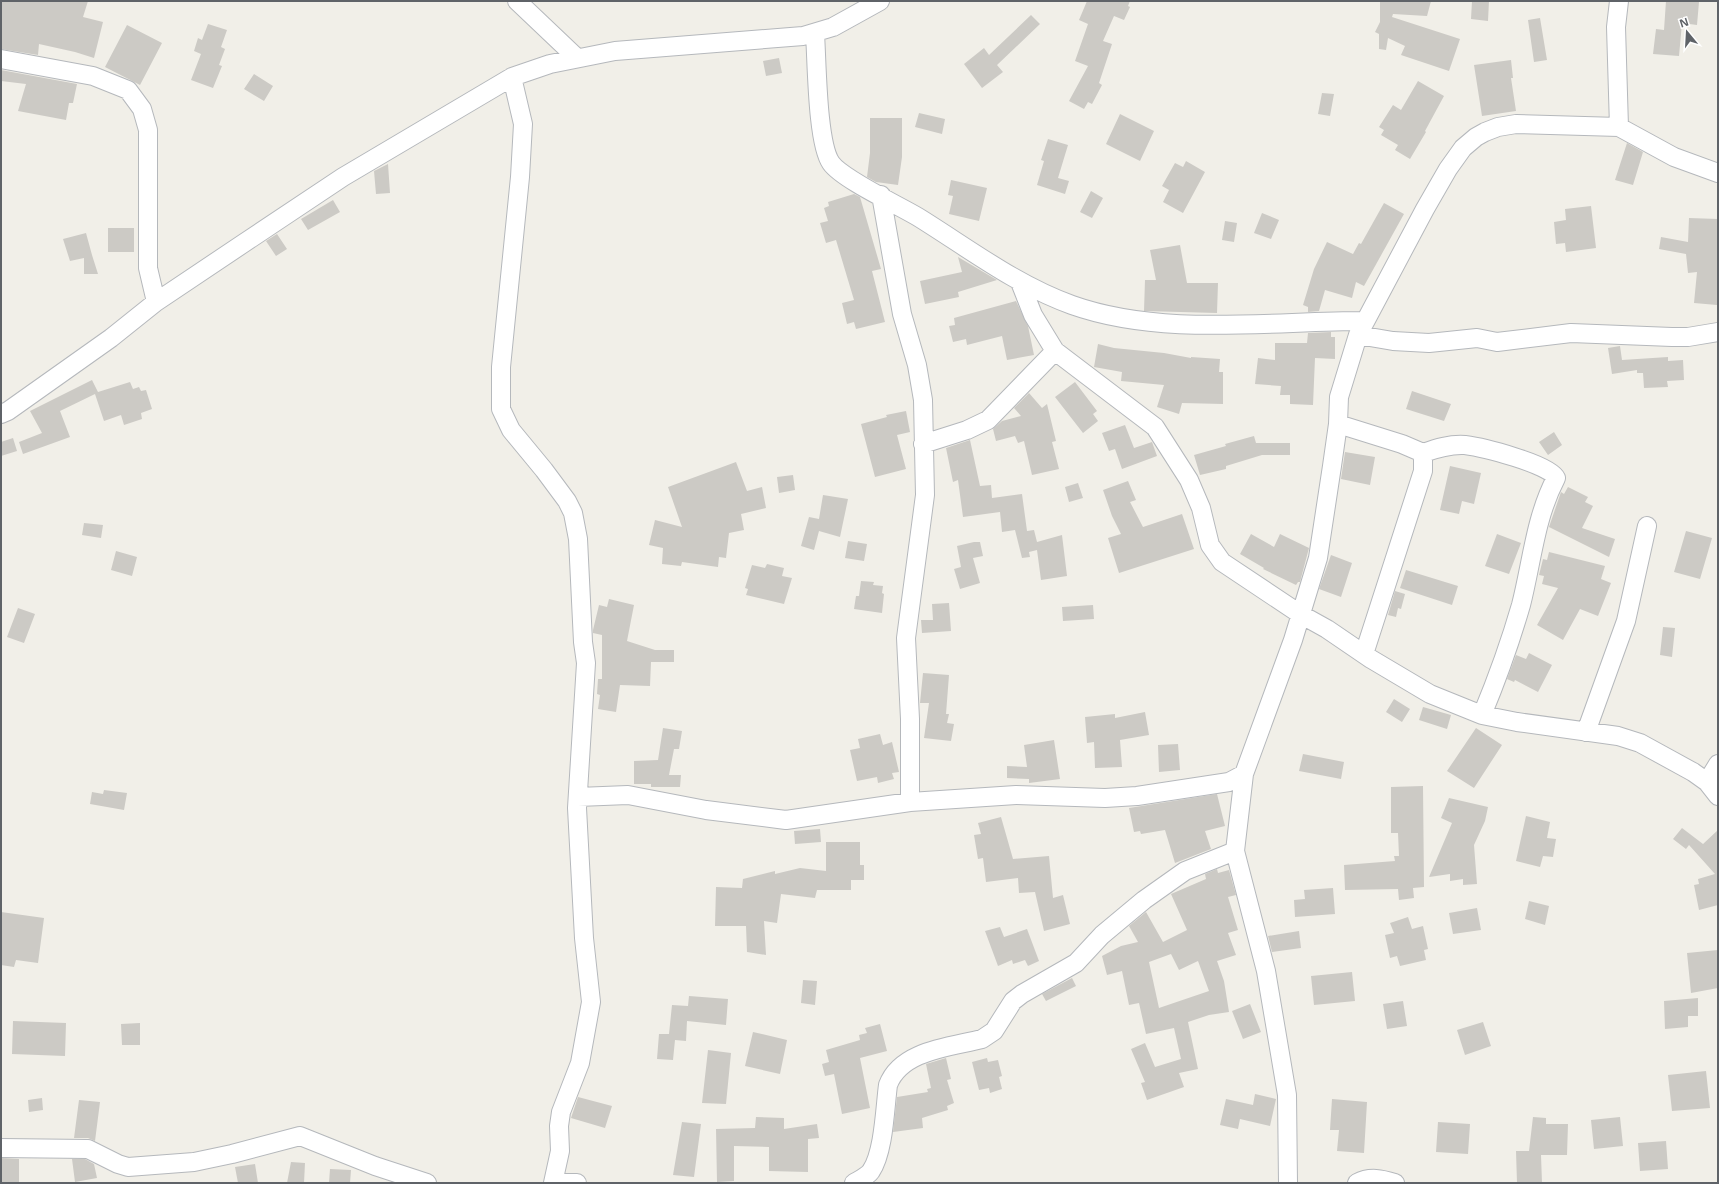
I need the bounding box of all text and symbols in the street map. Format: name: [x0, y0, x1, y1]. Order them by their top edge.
north arrow: [1667, 12, 1707, 52]
text: N: [1677, 13, 1690, 31]

